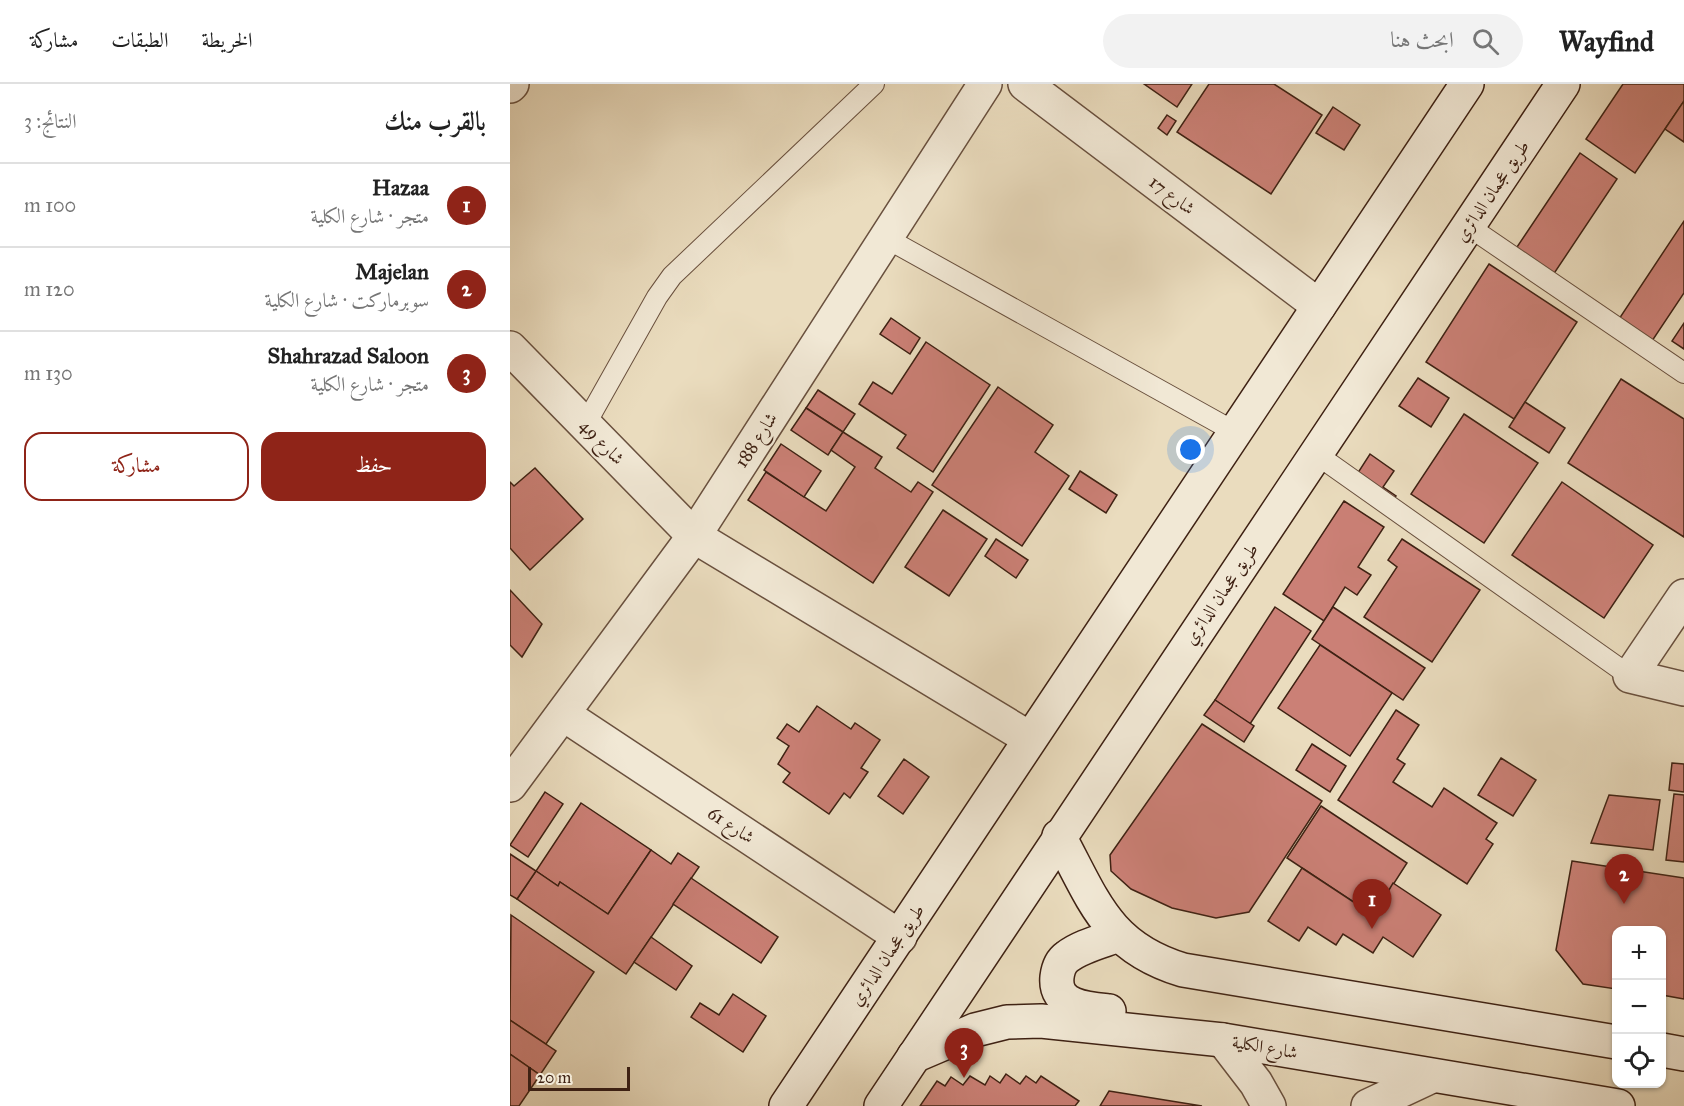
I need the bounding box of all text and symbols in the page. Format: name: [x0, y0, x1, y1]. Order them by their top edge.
search box: [1103, 14, 1523, 68]
text: Wayfind: [1559, 24, 1654, 59]
icon: search: [1469, 25, 1502, 58]
text: ابحث هنا: [1390, 26, 1454, 53]
text: مشاركة: [30, 27, 78, 53]
text: الطبقات: [111, 27, 168, 53]
text: الخريطة: [201, 27, 253, 53]
text: بالقرب منك: [384, 105, 486, 137]
text: النتائج: 3: [24, 109, 76, 133]
street label: طريق عجمان الدائري: [1450, 136, 1537, 248]
street label: شارع 17: [1142, 171, 1199, 223]
text: Hazaa: [372, 174, 429, 201]
text: 100 m: [24, 193, 76, 217]
text: 1: [463, 193, 470, 217]
text: متجر · شارع الكلية: [311, 204, 429, 228]
text: Majelan: [355, 258, 429, 285]
text: 120 m: [24, 277, 75, 301]
text: 2: [462, 277, 471, 301]
text: سوبرماركت · شارع الكلية: [265, 288, 429, 312]
text: Shahrazad Saloon: [268, 342, 429, 369]
text: 130 m: [24, 361, 73, 385]
text: 3: [463, 361, 471, 385]
text: متجر · شارع الكلية: [311, 372, 429, 396]
street label: شارع 188: [730, 408, 785, 474]
street label: شارع 49: [572, 415, 629, 472]
button: مشاركة: [24, 432, 249, 501]
button: حفظ: [261, 432, 486, 501]
your location: [1176, 435, 1205, 464]
street label: طريق عجمان الدائري: [1179, 539, 1266, 651]
street label: شارع 61: [701, 802, 759, 852]
pin: 2: [1604, 854, 1644, 904]
pin: 1: [1352, 880, 1392, 929]
street label: طريق عجمان الدائري: [845, 900, 932, 1012]
map controls: [1612, 926, 1666, 1088]
button: +: [1612, 926, 1666, 980]
button: −: [1612, 980, 1666, 1034]
pin: 3: [944, 1028, 984, 1078]
street label: شارع الكلية: [1230, 1030, 1300, 1068]
button: locate: [1612, 1034, 1666, 1088]
scale bar: [528, 1064, 630, 1092]
text: 20 m: [537, 1068, 571, 1087]

